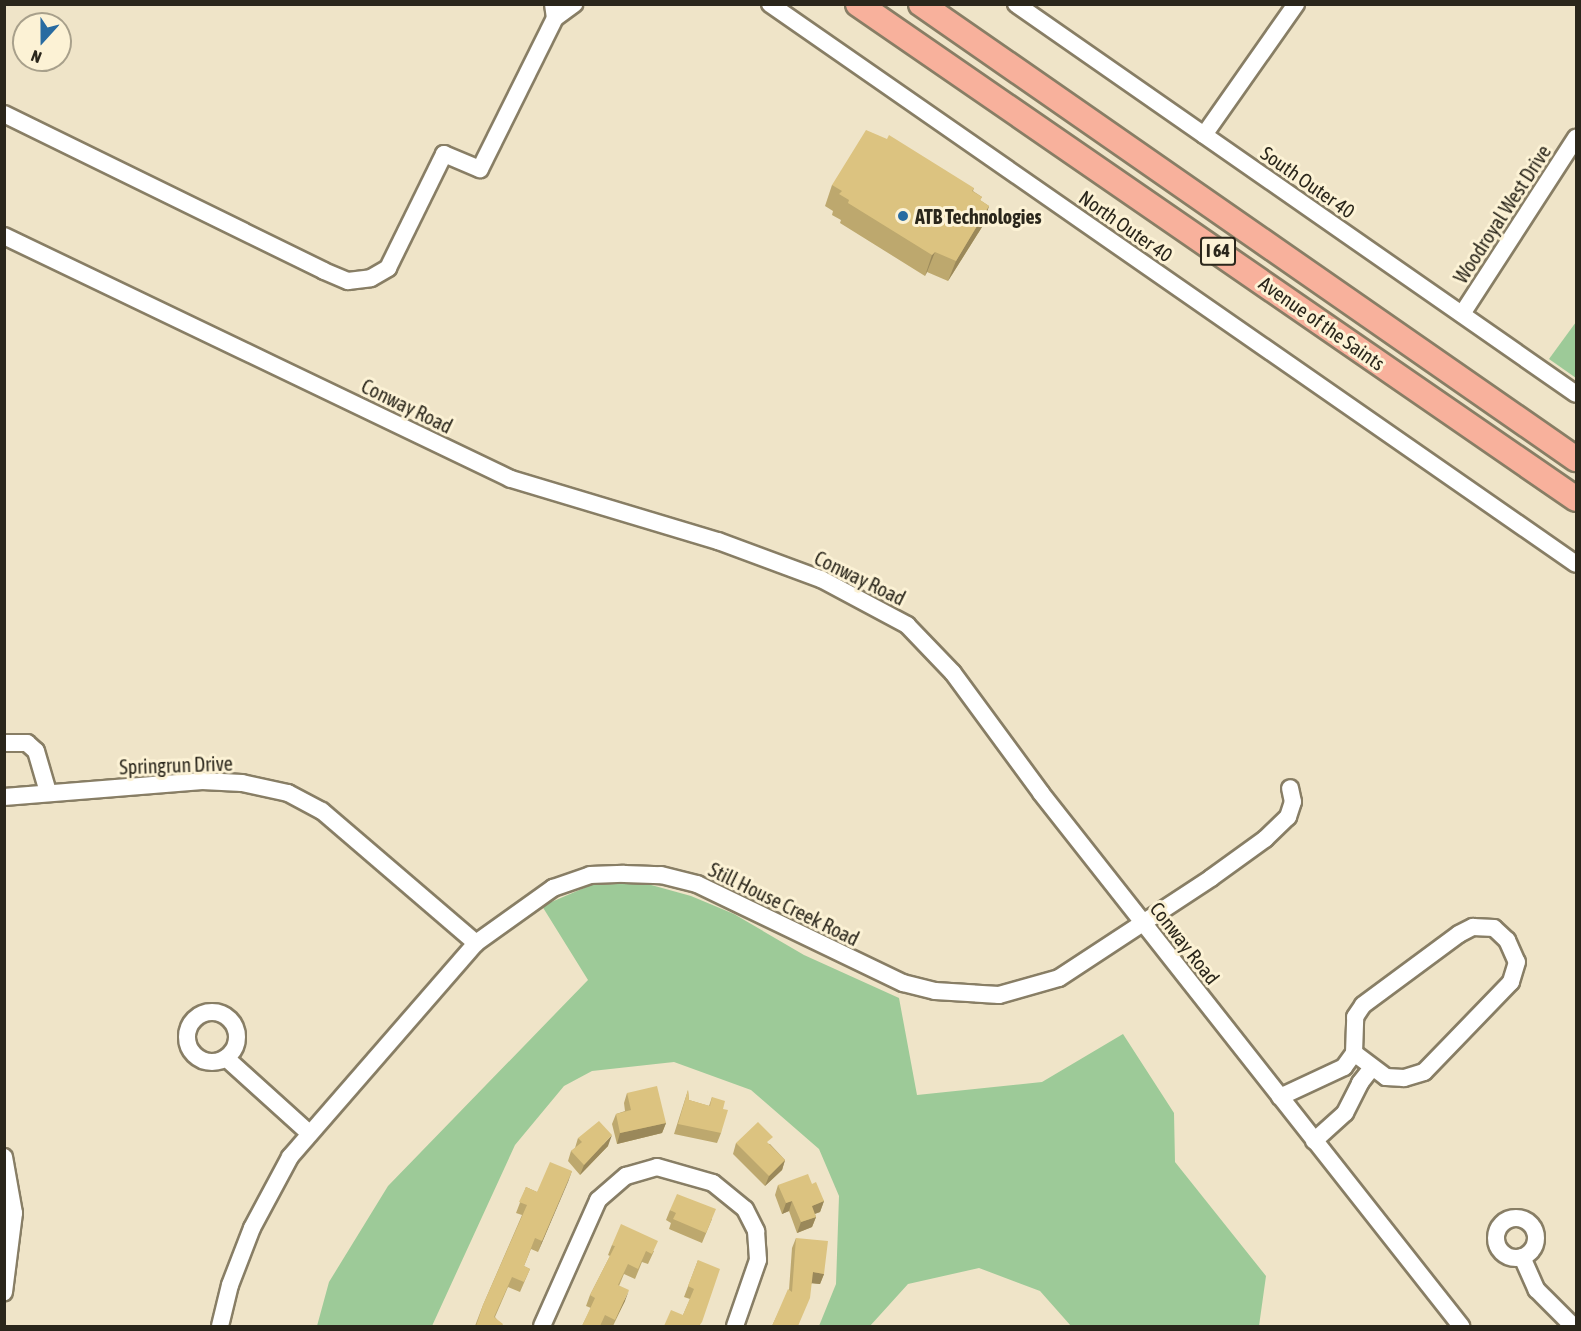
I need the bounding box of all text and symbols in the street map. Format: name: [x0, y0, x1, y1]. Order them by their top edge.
north arrow: [12, 12, 72, 72]
text: N: [29, 47, 44, 67]
street label: Woodroyal West Drive: [1448, 140, 1556, 288]
street label: South Outer 40: [1256, 141, 1360, 223]
street label: North Outer 40: [1075, 185, 1177, 267]
place label: ATB Technologies: [915, 204, 1042, 228]
marker: ATB Technologies: [896, 209, 910, 223]
road number: I 64: [1200, 236, 1236, 266]
street label: Avenue of the Saints: [1255, 271, 1389, 375]
street label: Conway Road: [358, 374, 456, 438]
street label: Conway Road: [811, 546, 909, 610]
street label: Springrun Drive: [119, 751, 233, 779]
street label: Still House Creek Road: [705, 857, 863, 951]
street label: Conway Road: [1145, 897, 1225, 989]

